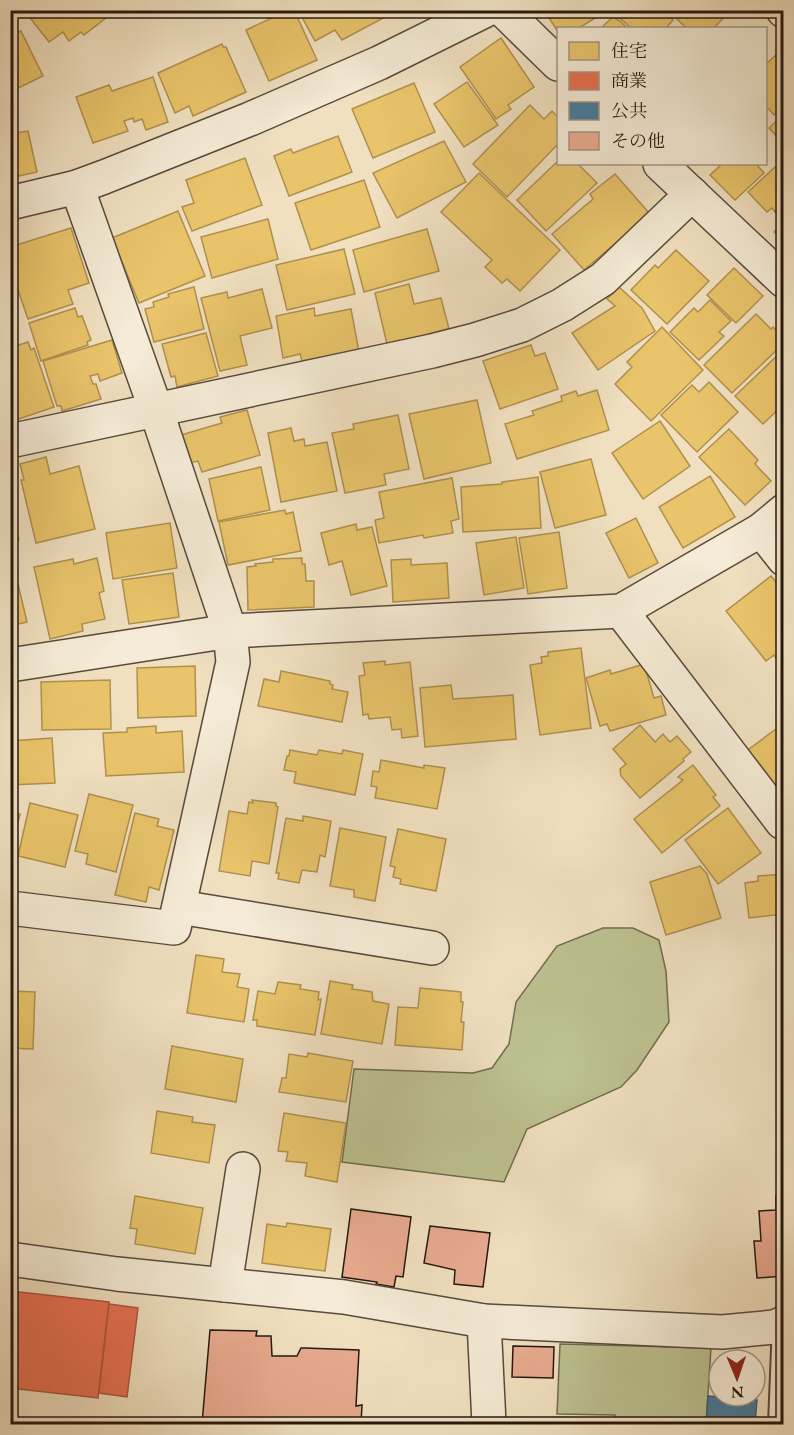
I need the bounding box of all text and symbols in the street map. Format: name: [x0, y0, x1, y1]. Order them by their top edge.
legend: [557, 27, 767, 165]
text: 住宅: [611, 39, 647, 62]
text: 商業: [611, 69, 647, 92]
text: 公共: [611, 99, 647, 122]
text: その他: [611, 129, 665, 152]
north arrow: [707, 1348, 767, 1408]
text: N: [731, 1382, 744, 1403]

